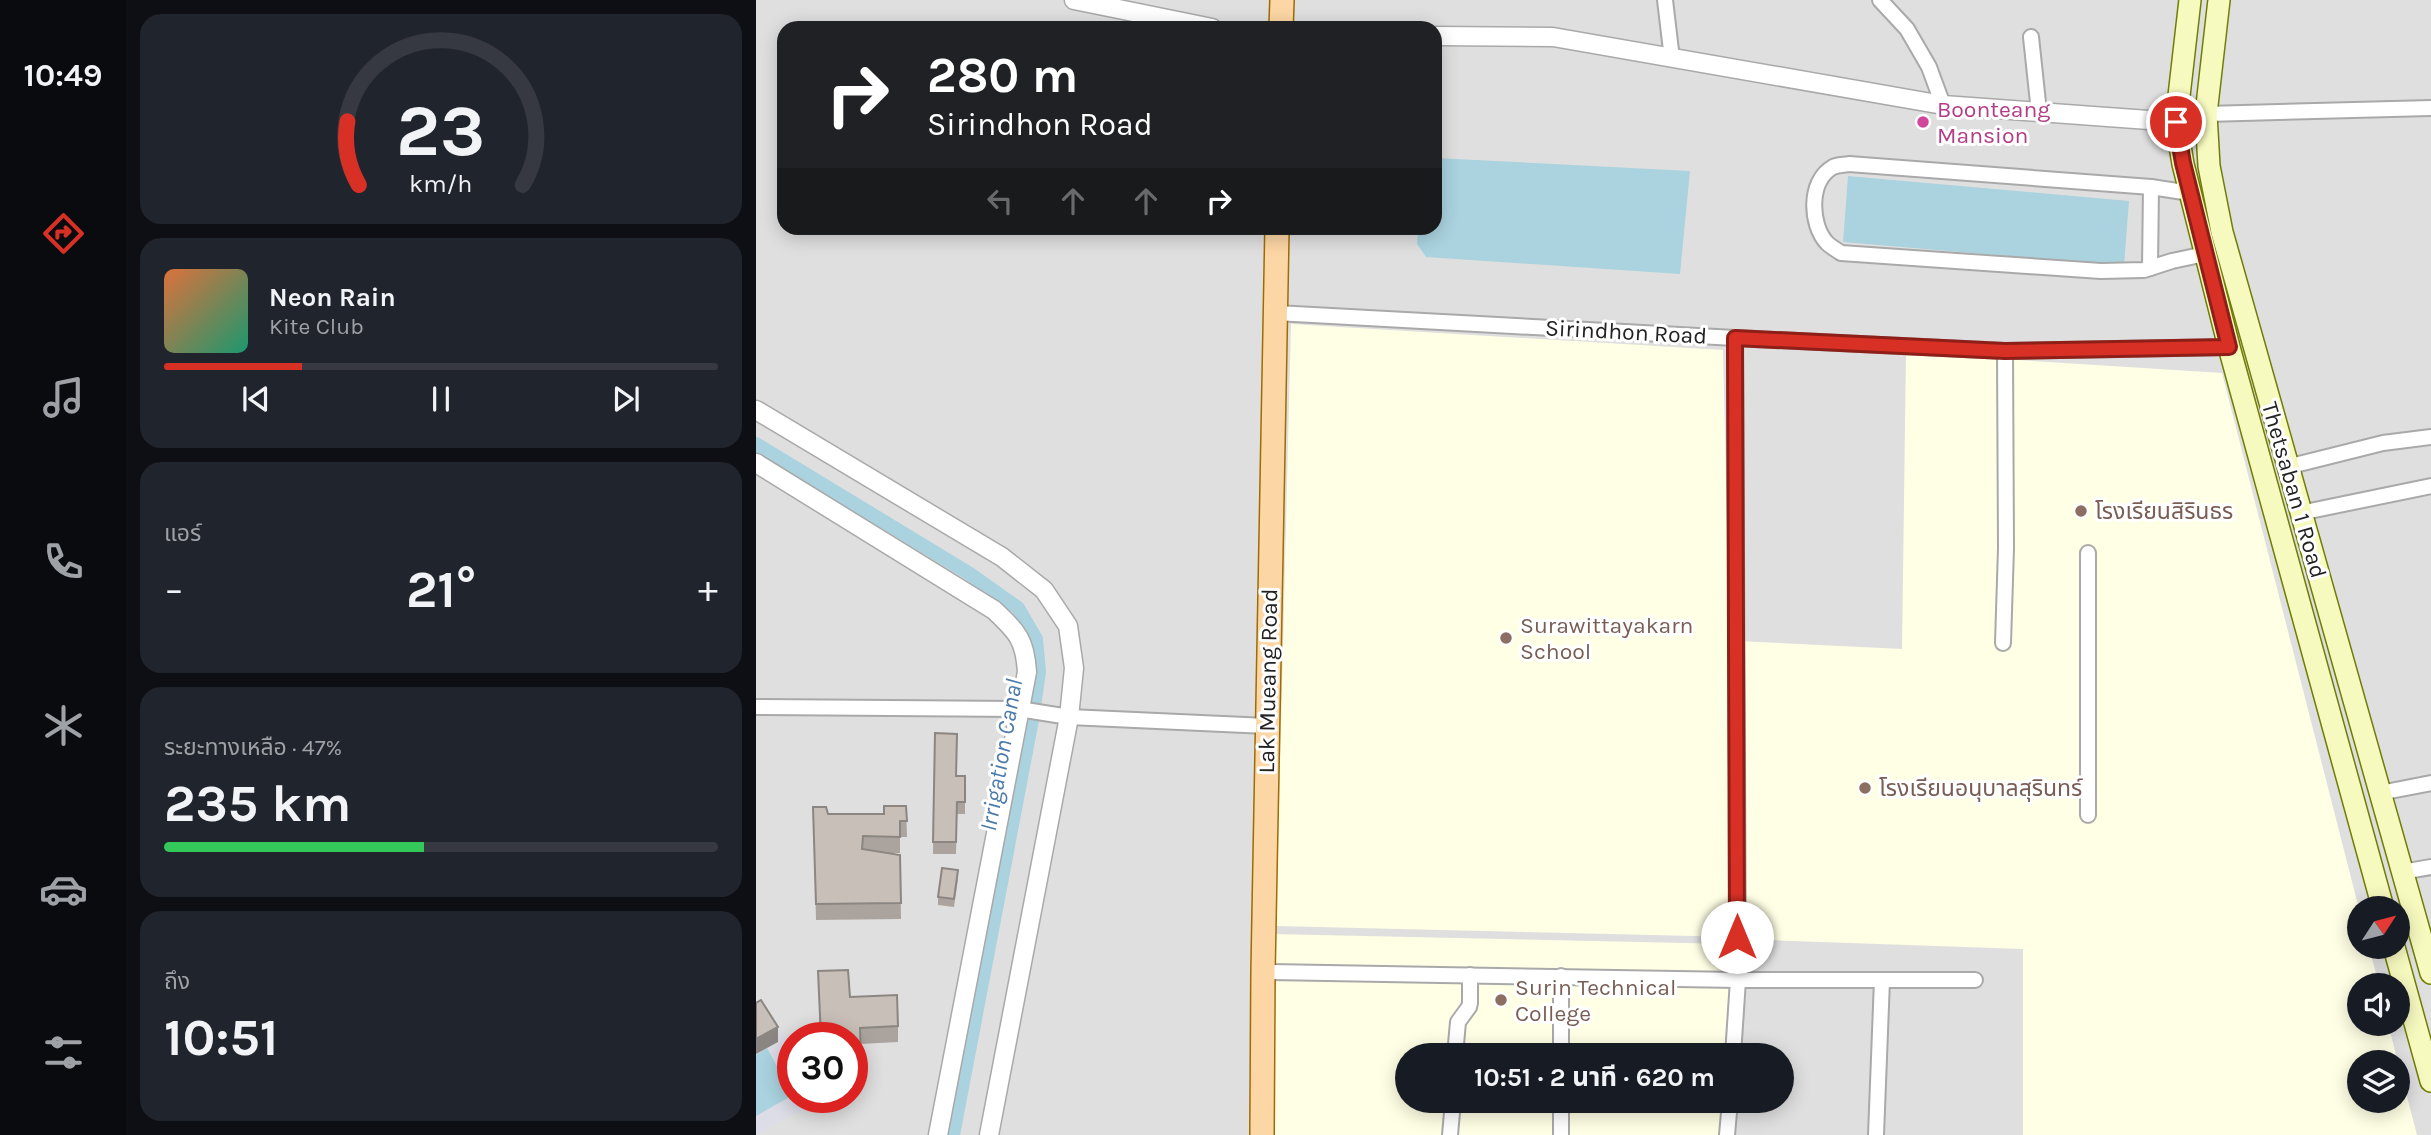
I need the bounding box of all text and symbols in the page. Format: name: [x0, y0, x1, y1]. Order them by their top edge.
text: 280 m: [927, 47, 1078, 104]
icon: right: [812, 49, 903, 140]
text: 10:49: [24, 57, 102, 94]
text: 23: [396, 88, 486, 173]
pin: [2146, 92, 2206, 152]
place label: Boonteang Mansion: [1937, 96, 2050, 149]
icon: arrive: [2157, 103, 2195, 141]
text: Sirindhon Road: [927, 106, 1153, 143]
marker: Boonteang Mansion: [1915, 114, 1931, 130]
text: km/h: [409, 169, 473, 198]
icon: left: [981, 182, 1019, 220]
icon: ahead: [1054, 182, 1092, 220]
icon: ahead: [1127, 182, 1165, 220]
icon: right: [1200, 182, 1238, 220]
icon: directions: [39, 209, 88, 258]
text: Neon Rain: [269, 282, 396, 313]
text: Kite Club: [269, 313, 364, 340]
street label: Sirindhon Road: [1544, 314, 1708, 350]
icon: music: [39, 373, 88, 422]
icon: previous: [237, 380, 275, 418]
icon: pause: [422, 380, 460, 418]
icon: next: [607, 380, 645, 418]
street label: Thetsaban 1 Road: [2256, 399, 2332, 581]
place label: โรงเรียนสิรินธร: [2095, 498, 2233, 525]
marker: โรงเรียนสิรินธร: [2073, 503, 2089, 519]
text: แอร์: [164, 520, 201, 547]
icon: phone: [39, 537, 88, 586]
text: 21°: [406, 559, 476, 620]
text: −: [164, 567, 184, 612]
text: +: [698, 567, 718, 612]
street label: Lak Mueang Road: [1253, 588, 1283, 774]
place label: Surawittayakarn School: [1520, 612, 1693, 665]
marker: Surawittayakarn School: [1498, 630, 1514, 646]
water label: Irrigation Canal: [974, 677, 1028, 833]
icon: climate: [39, 701, 88, 750]
text: ระยะทางเหลือ · 47%: [164, 734, 342, 761]
text: 235 km: [164, 773, 351, 834]
place label: โรงเรียนอนุบาลสุรินทร์: [1879, 775, 2083, 802]
marker: โรงเรียนอนุบาลสุรินทร์: [1857, 780, 1873, 796]
icon: car: [39, 865, 88, 914]
north arrow: [2347, 896, 2410, 959]
map controls: [2347, 896, 2410, 1113]
position arrow: [1700, 900, 1774, 974]
text: ถึง: [164, 968, 190, 995]
button: sound: [2347, 973, 2410, 1036]
place label: Surin Technical College: [1515, 974, 1676, 1027]
marker: Surin Technical College: [1493, 992, 1509, 1008]
text: 10:51: [164, 1007, 278, 1068]
speed limit sign: 30: [777, 1022, 868, 1113]
icon: filters: [39, 1028, 88, 1077]
button: layers: [2347, 1050, 2410, 1113]
text: 10:51 · 2 นาที · 620 m: [1474, 1062, 1715, 1093]

